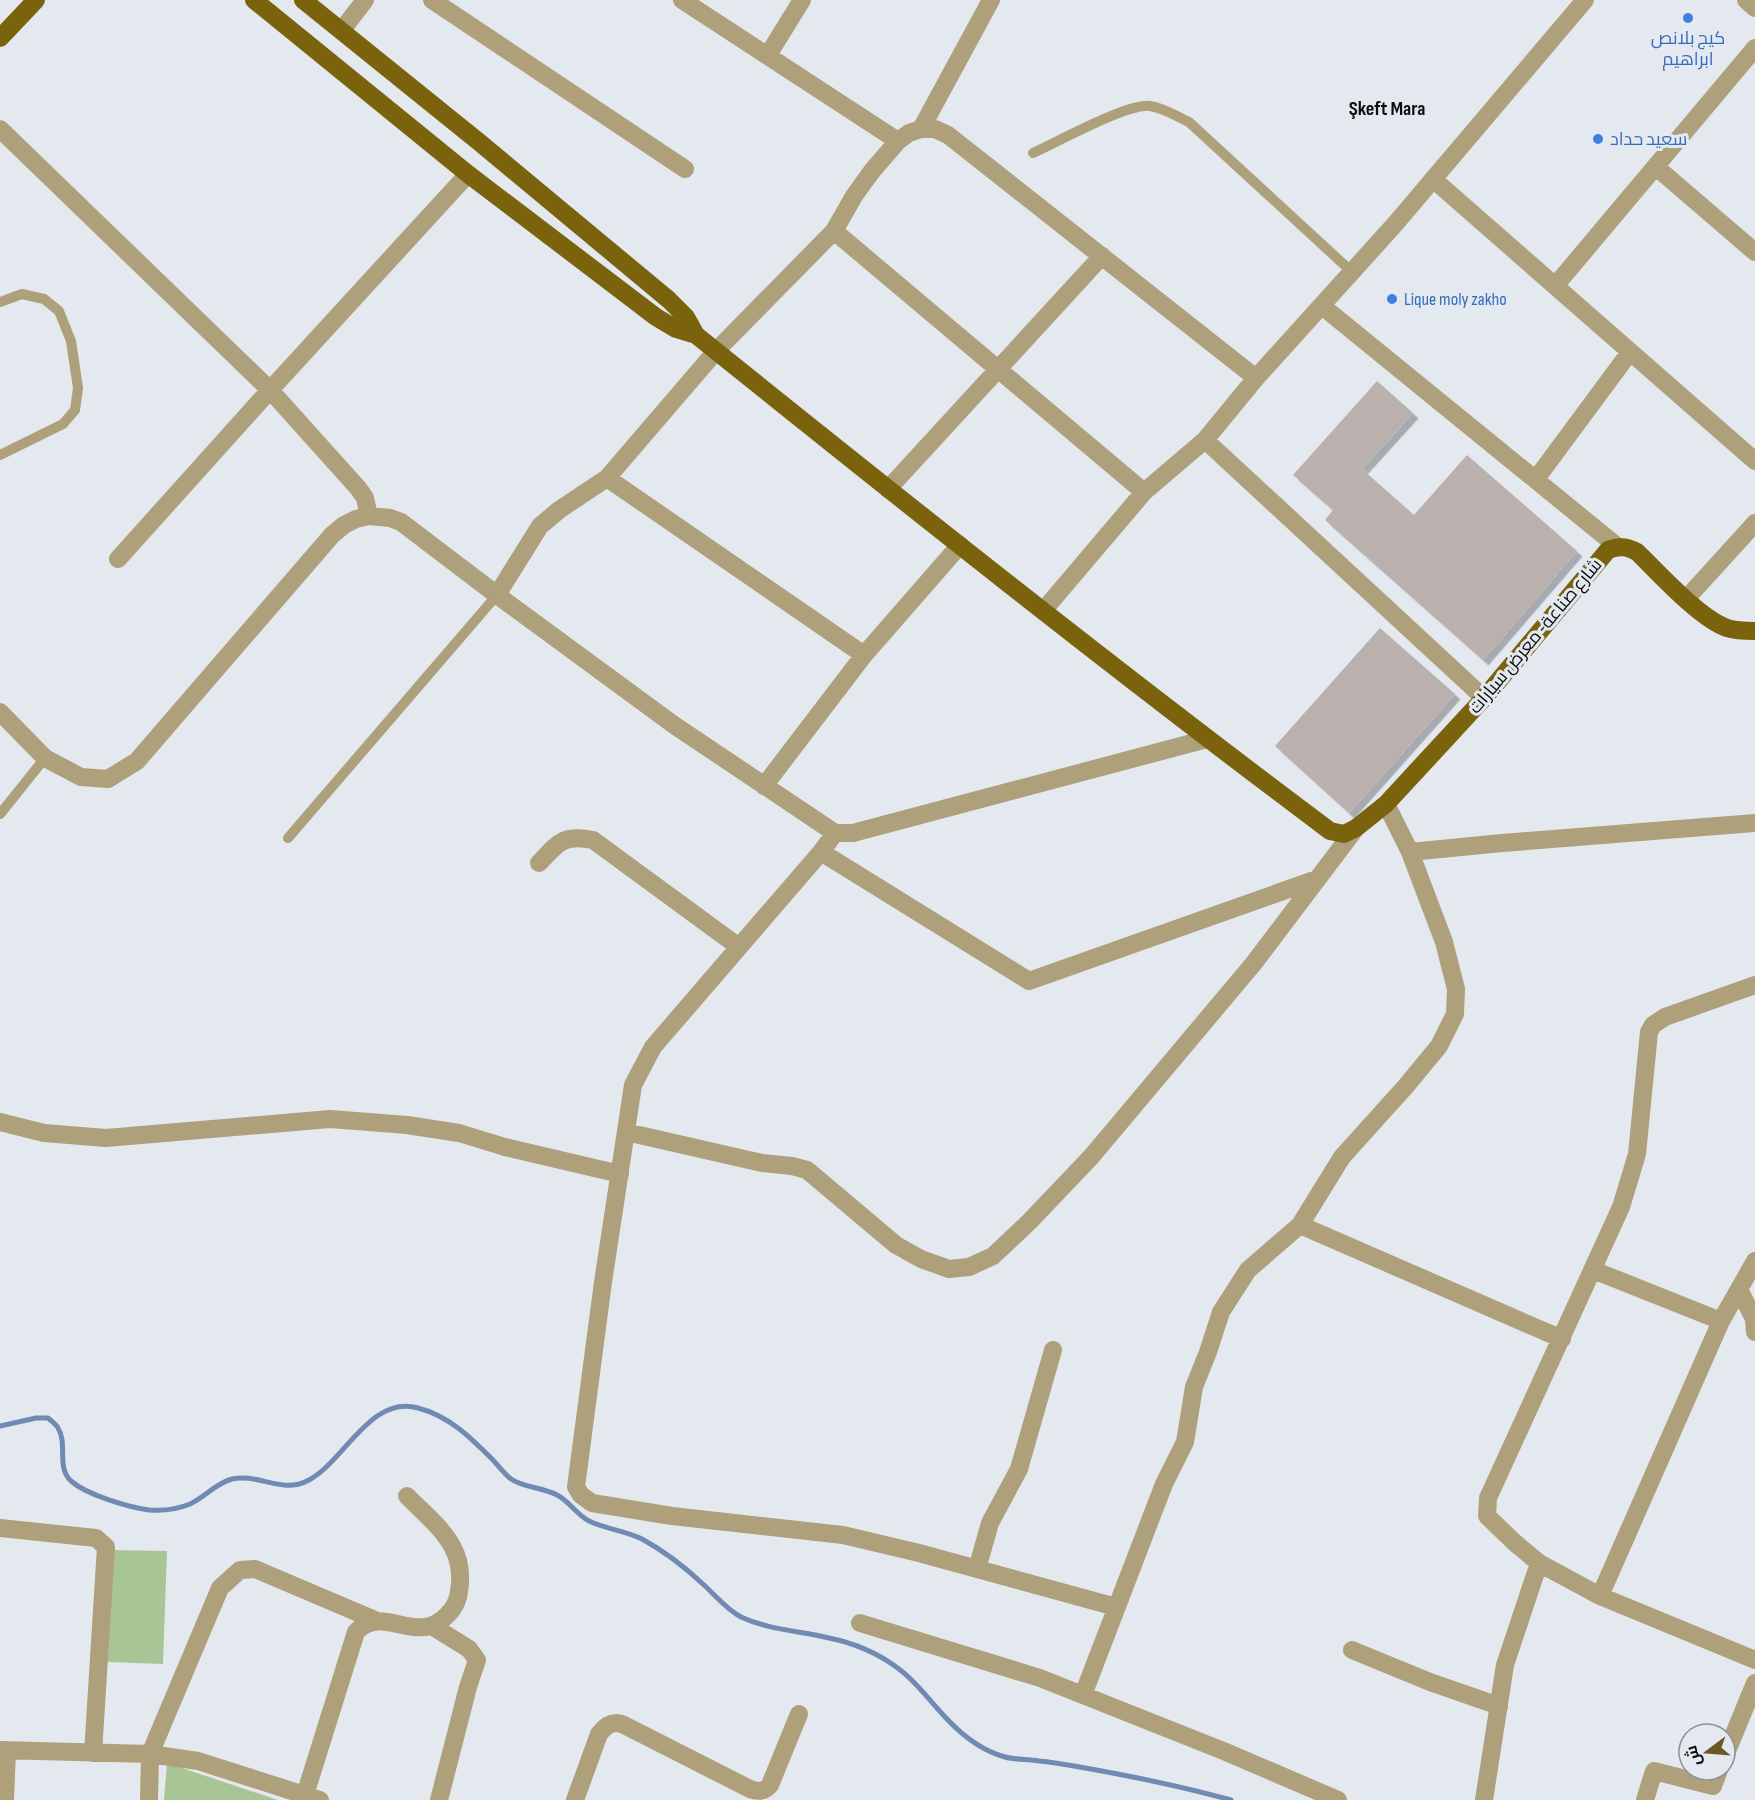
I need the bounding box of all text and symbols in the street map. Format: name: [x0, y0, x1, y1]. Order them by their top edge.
marker: كيج بلانص ابراهيم: [1681, 11, 1695, 25]
place label: كيج بلانص ابراهيم: [1651, 28, 1725, 71]
district label: Şkeft Mara: [1349, 97, 1425, 121]
place label: سعيد حداد: [1610, 129, 1687, 150]
marker: سعيد حداد: [1591, 132, 1605, 146]
place label: Lique moly zakho: [1404, 289, 1507, 310]
marker: Lique moly zakho: [1385, 292, 1399, 306]
street label: شارع صناعة- معرض سيارات: [1464, 555, 1607, 719]
north arrow: [1677, 1722, 1737, 1782]
text: ش: [1682, 1743, 1706, 1768]

